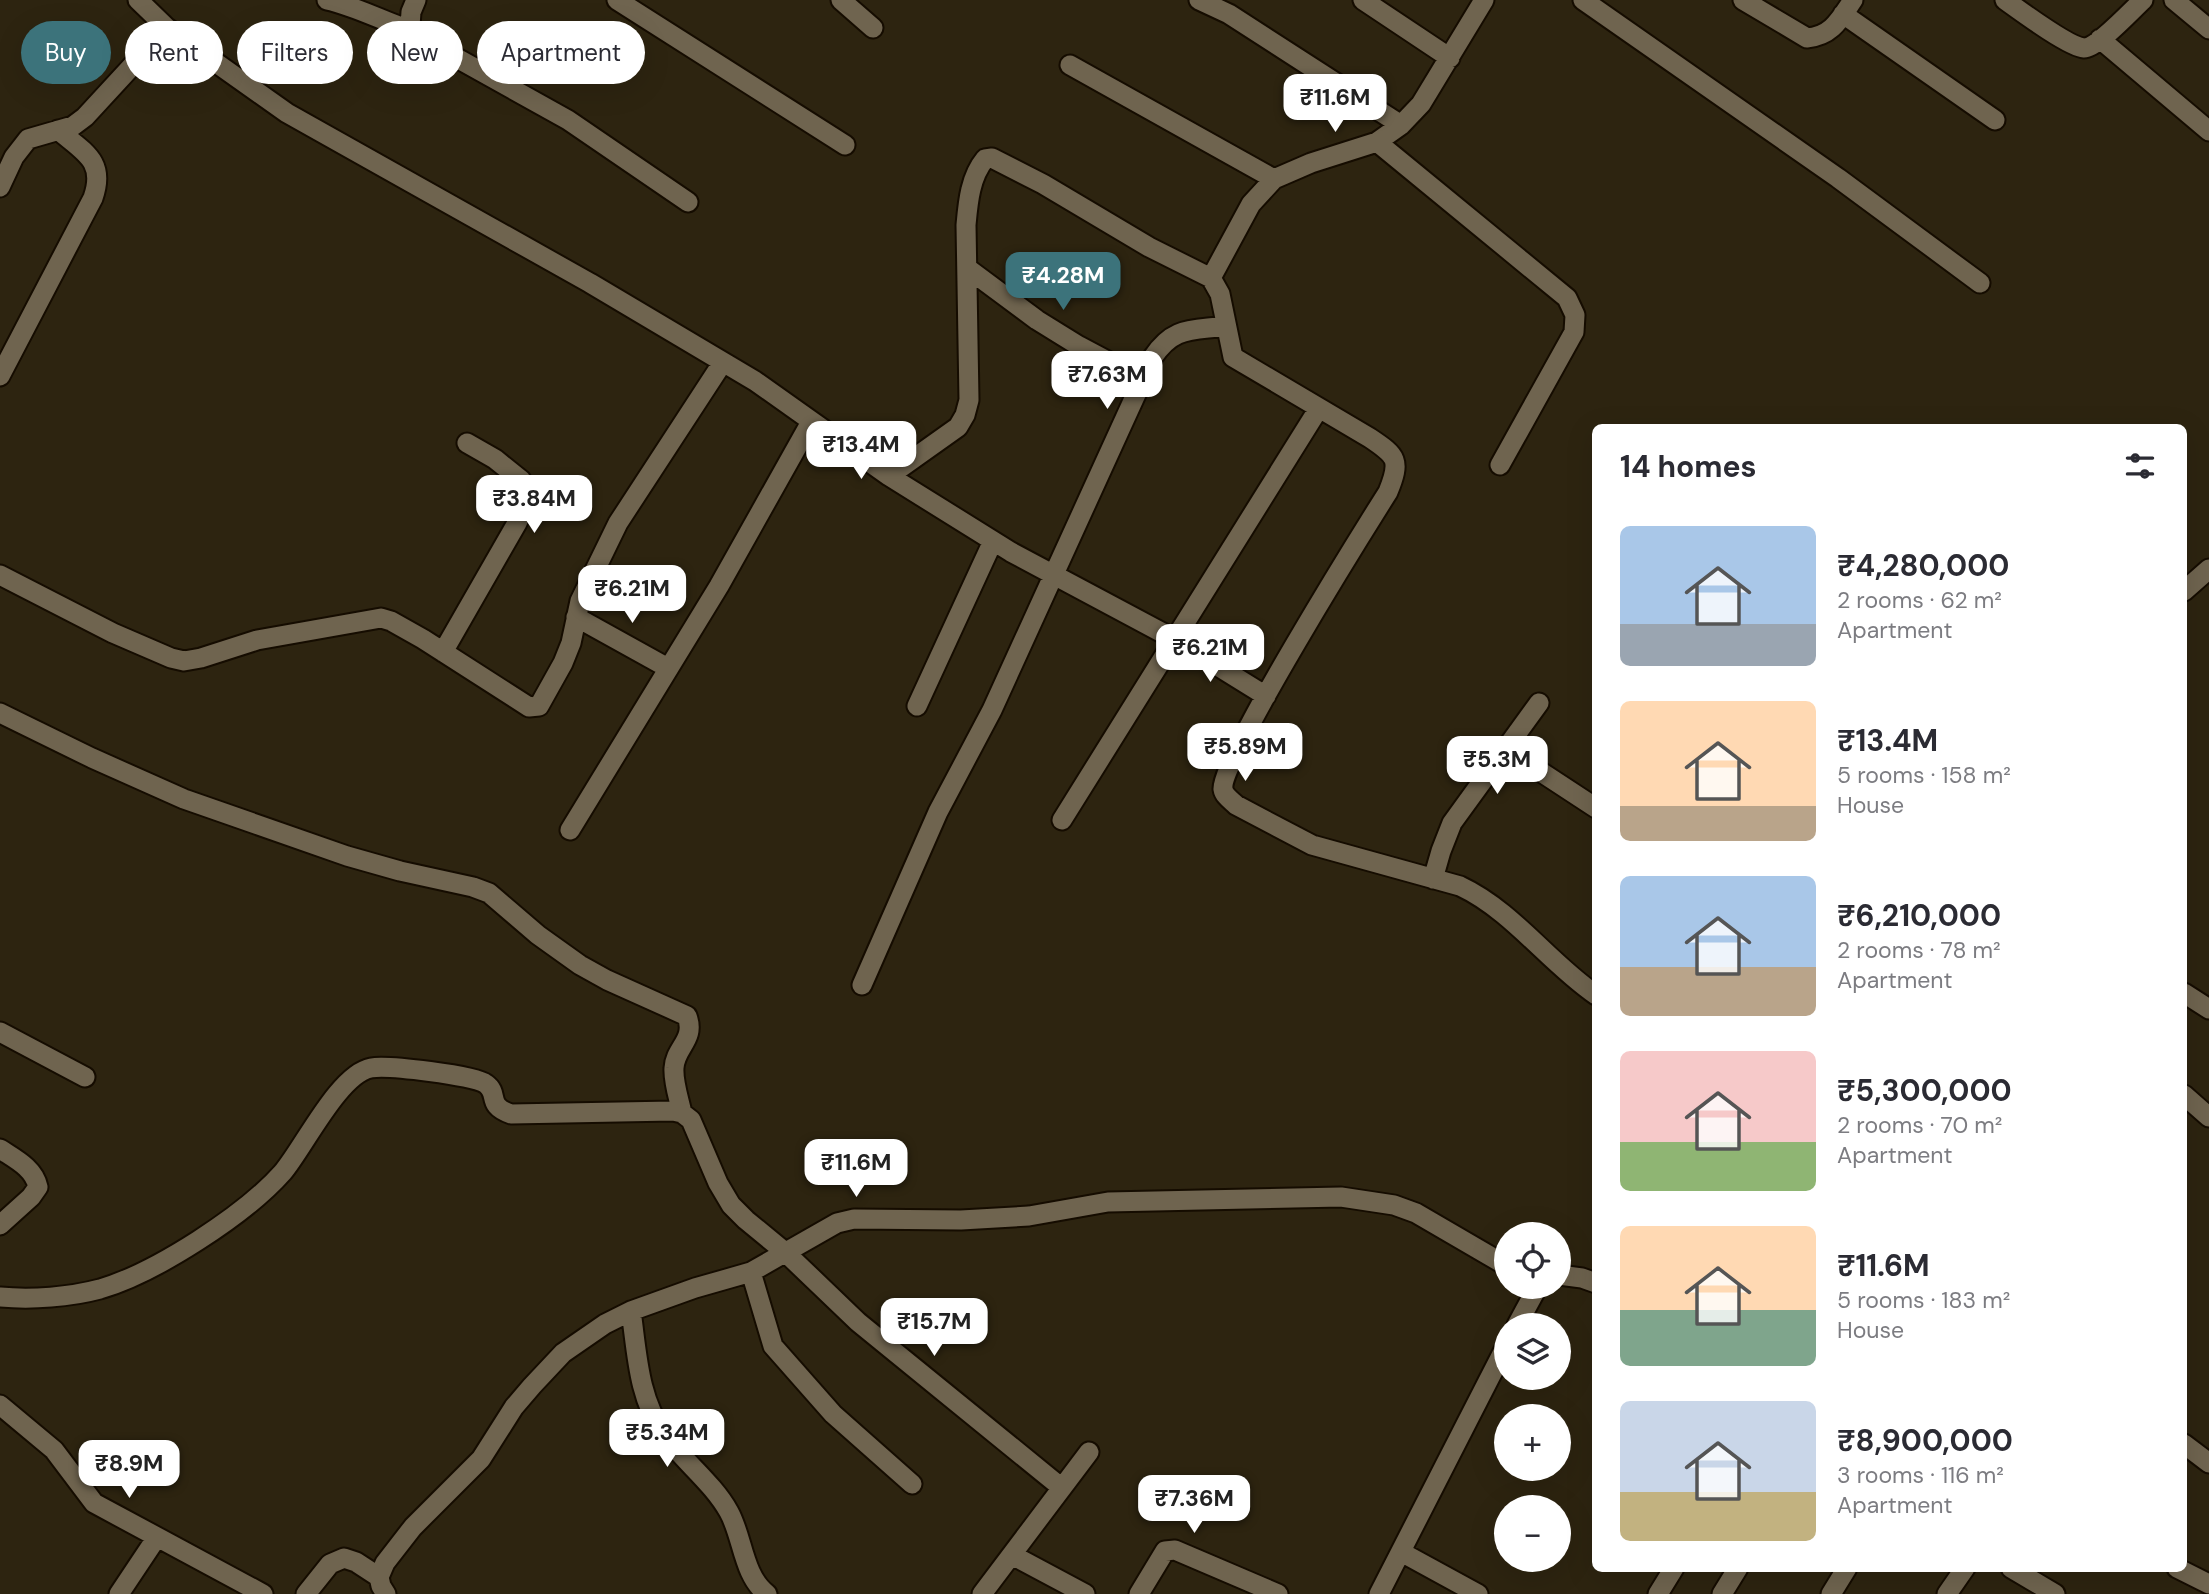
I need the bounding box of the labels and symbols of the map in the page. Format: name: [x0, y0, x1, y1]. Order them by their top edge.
pin: ₹11.6M: [1278, 74, 1392, 134]
pin: ₹4.28M: [1006, 252, 1120, 312]
pin: ₹7.63M: [1050, 352, 1164, 411]
pin: ₹13.4M: [804, 421, 918, 481]
pin: ₹3.84M: [477, 476, 591, 535]
pin: ₹6.21M: [575, 566, 689, 625]
pin: ₹6.21M: [1153, 624, 1267, 684]
pin: ₹5.89M: [1188, 724, 1302, 783]
pin: ₹5.3M: [1448, 736, 1546, 796]
pin: ₹11.6M: [799, 1140, 913, 1199]
pin: ₹15.7M: [877, 1298, 991, 1358]
pin: ₹5.34M: [610, 1410, 724, 1469]
pin: ₹8.9M: [80, 1440, 178, 1500]
pin: ₹7.36M: [1137, 1476, 1251, 1535]

